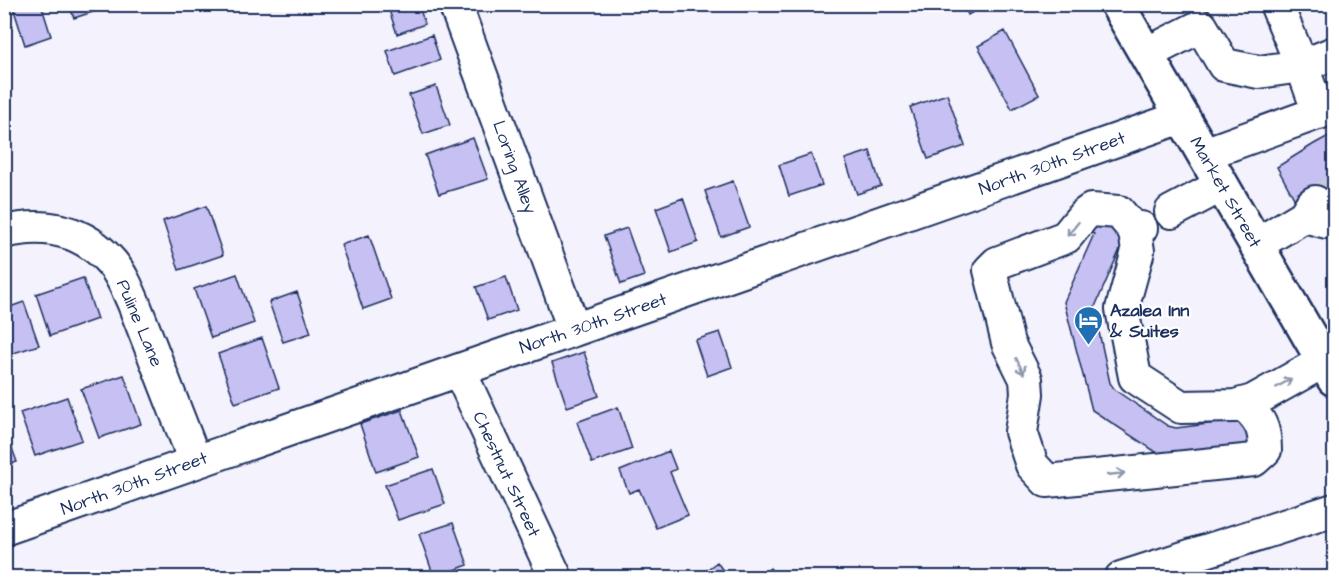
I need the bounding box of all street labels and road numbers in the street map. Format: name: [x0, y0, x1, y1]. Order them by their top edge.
street label: Loring Alley: [485, 117, 543, 218]
street label: North 30th Street: [975, 125, 1130, 202]
street label: Market Street: [1184, 132, 1268, 253]
street label: Puline Lane: [110, 276, 169, 371]
street label: North 30th Street: [516, 286, 671, 360]
street label: Chestnut Street: [467, 407, 547, 542]
street label: North 30th Street: [57, 445, 212, 522]

